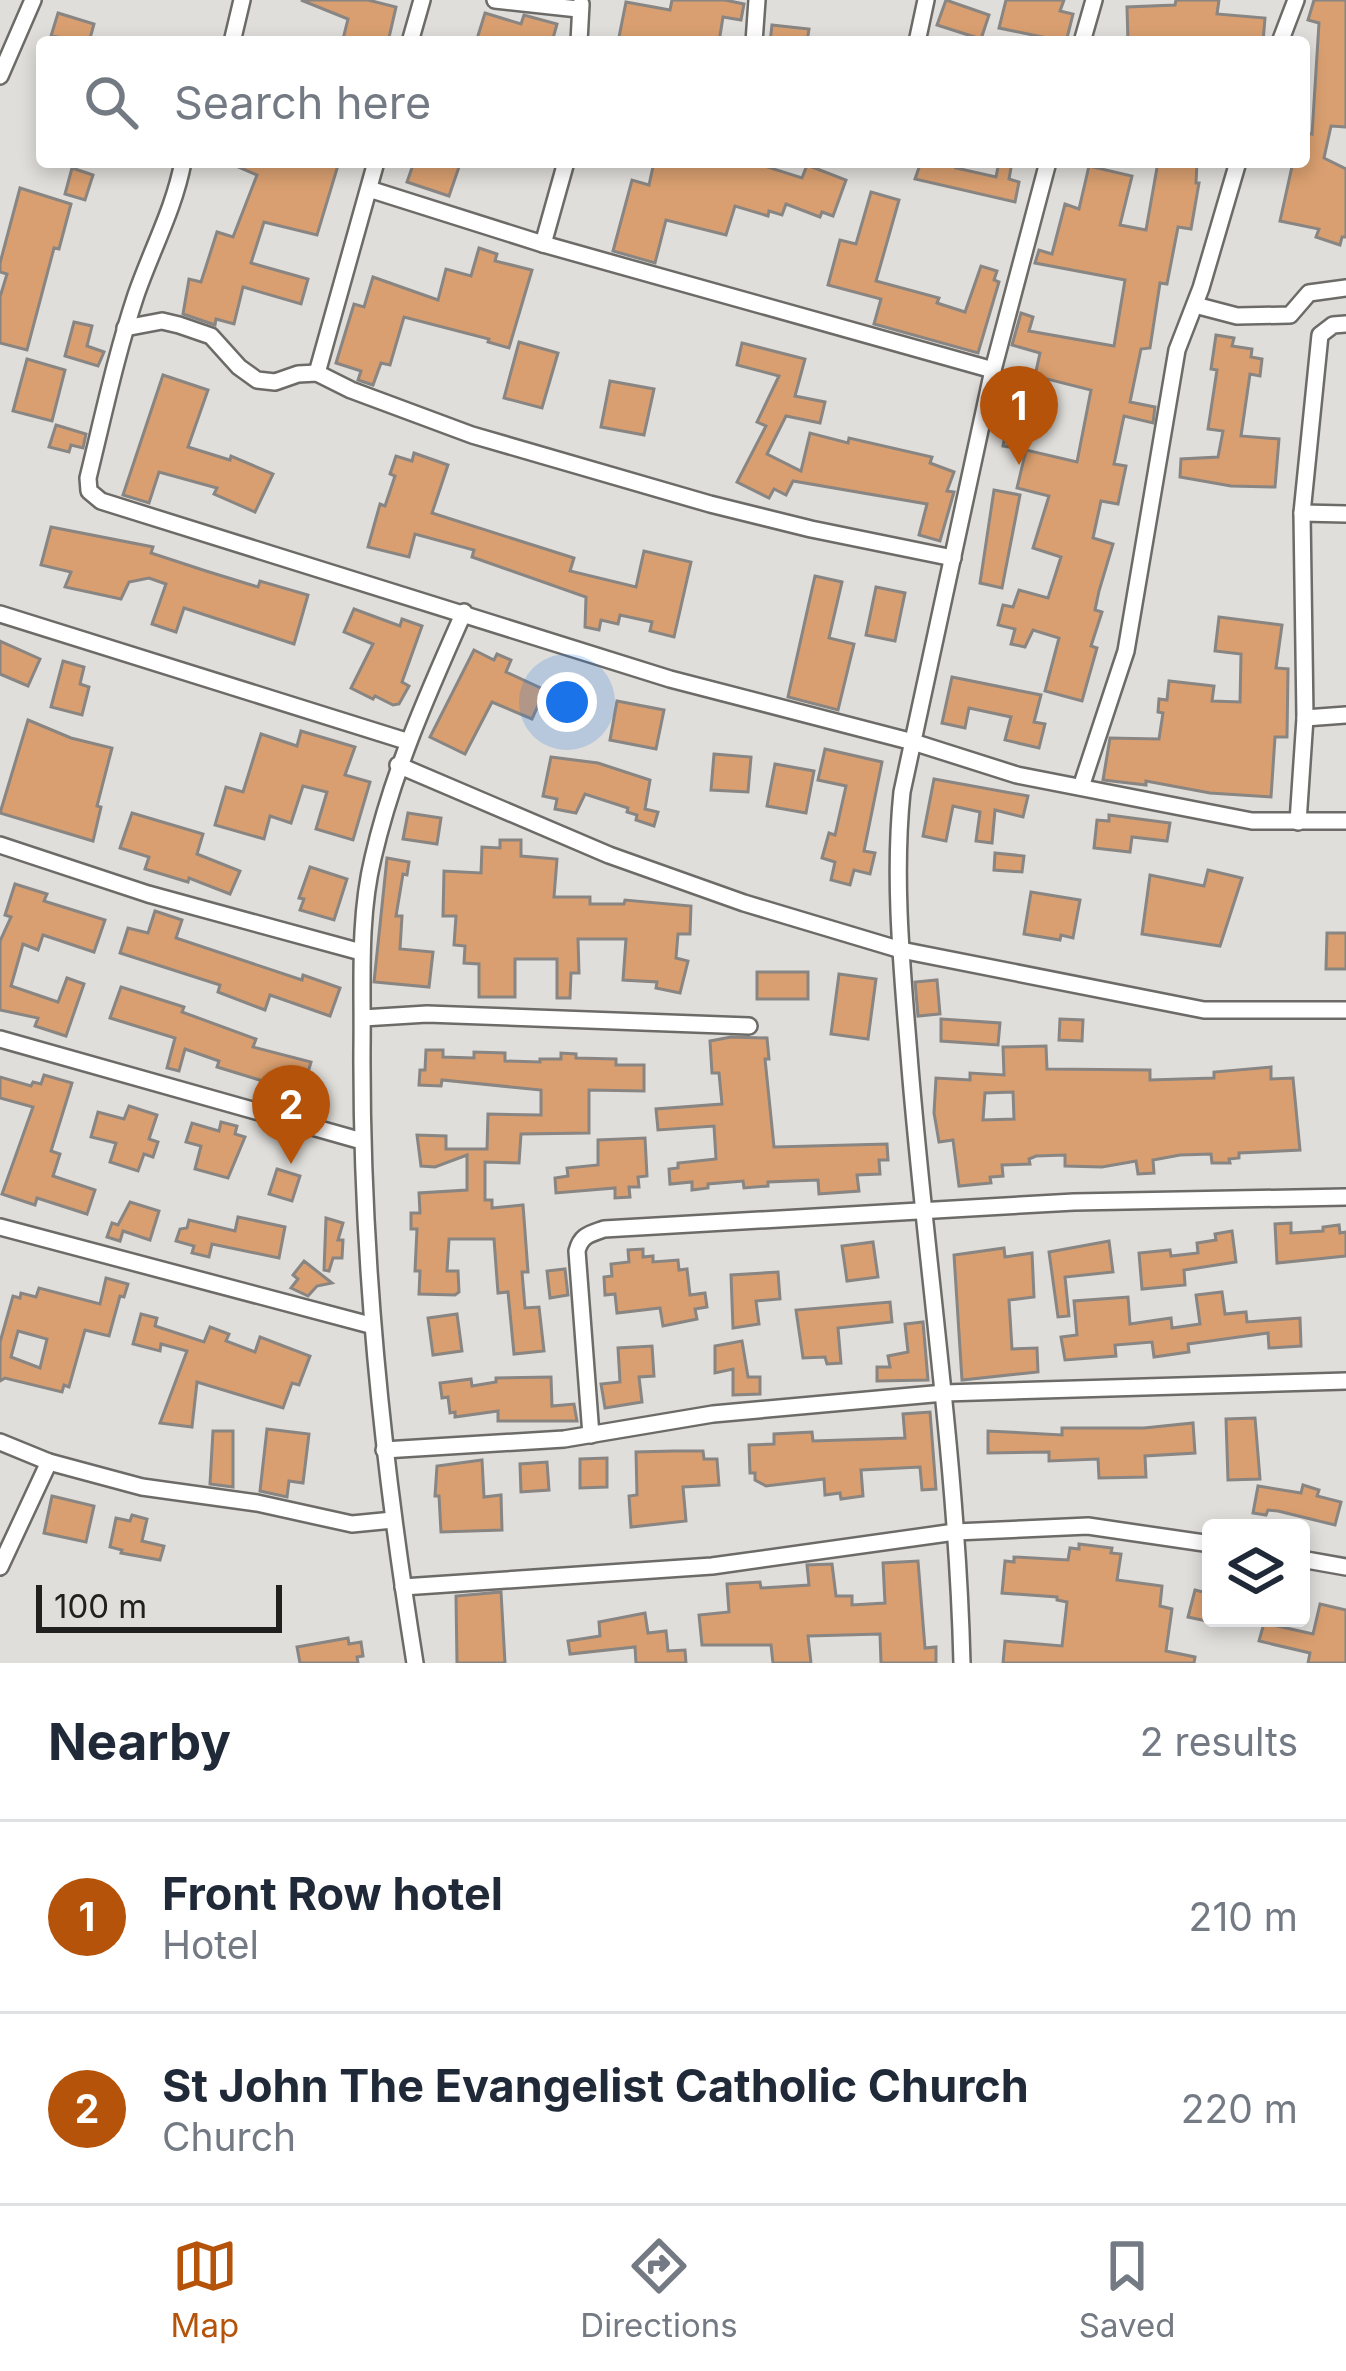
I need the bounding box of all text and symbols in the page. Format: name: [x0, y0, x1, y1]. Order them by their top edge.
search box: [36, 36, 1310, 168]
icon: search: [78, 69, 144, 135]
text: Search here: [174, 75, 431, 130]
pin: 1: [980, 366, 1058, 465]
your location: [537, 672, 597, 732]
pin: 2: [252, 1065, 330, 1164]
map controls: [1202, 1519, 1310, 1627]
button: layers: [1202, 1519, 1310, 1627]
scale bar: [36, 1579, 282, 1632]
text: 100 m: [54, 1586, 147, 1626]
text: Nearby: [48, 1711, 231, 1772]
text: 2 results: [1140, 1718, 1298, 1765]
text: Front Row hotel: [162, 1866, 503, 1921]
text: 1: [79, 1893, 95, 1940]
text: 210 m: [1189, 1893, 1298, 1940]
text: Hotel: [162, 1921, 259, 1968]
text: St John The Evangelist Catholic Church: [162, 2058, 1029, 2113]
text: 2: [75, 2085, 99, 2132]
text: 220 m: [1181, 2085, 1298, 2132]
text: Church: [162, 2113, 296, 2160]
tab: Map: [171, 2233, 239, 2345]
tab: Directions: [580, 2233, 738, 2345]
tab: Saved: [1079, 2233, 1175, 2345]

